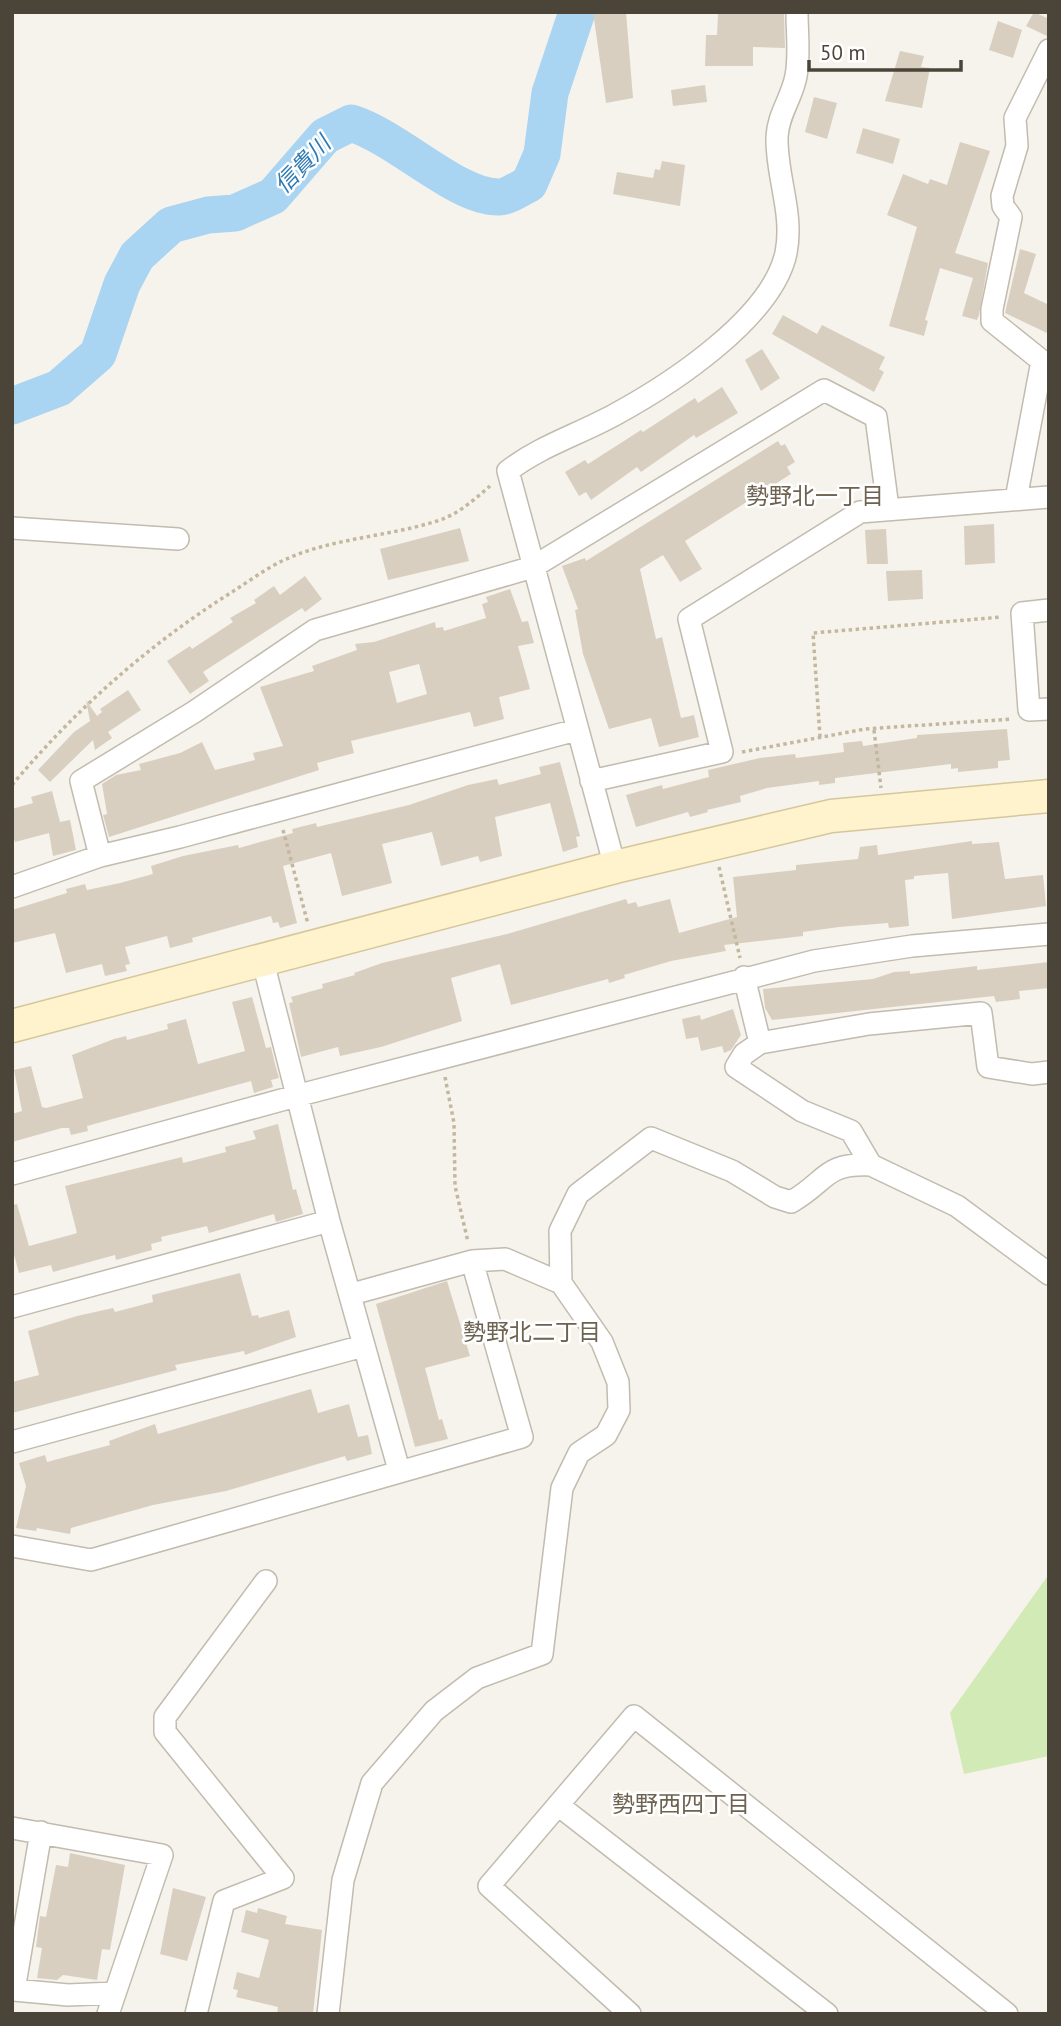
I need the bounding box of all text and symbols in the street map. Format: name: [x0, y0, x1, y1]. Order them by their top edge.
scale bar: [809, 28, 961, 72]
text: 50 m: [820, 39, 866, 66]
water label: 信貴川: [268, 127, 338, 199]
district label: 勢野北一丁目: [746, 481, 884, 510]
district label: 勢野北二丁目: [463, 1317, 601, 1346]
district label: 勢野西四丁目: [612, 1789, 750, 1818]

